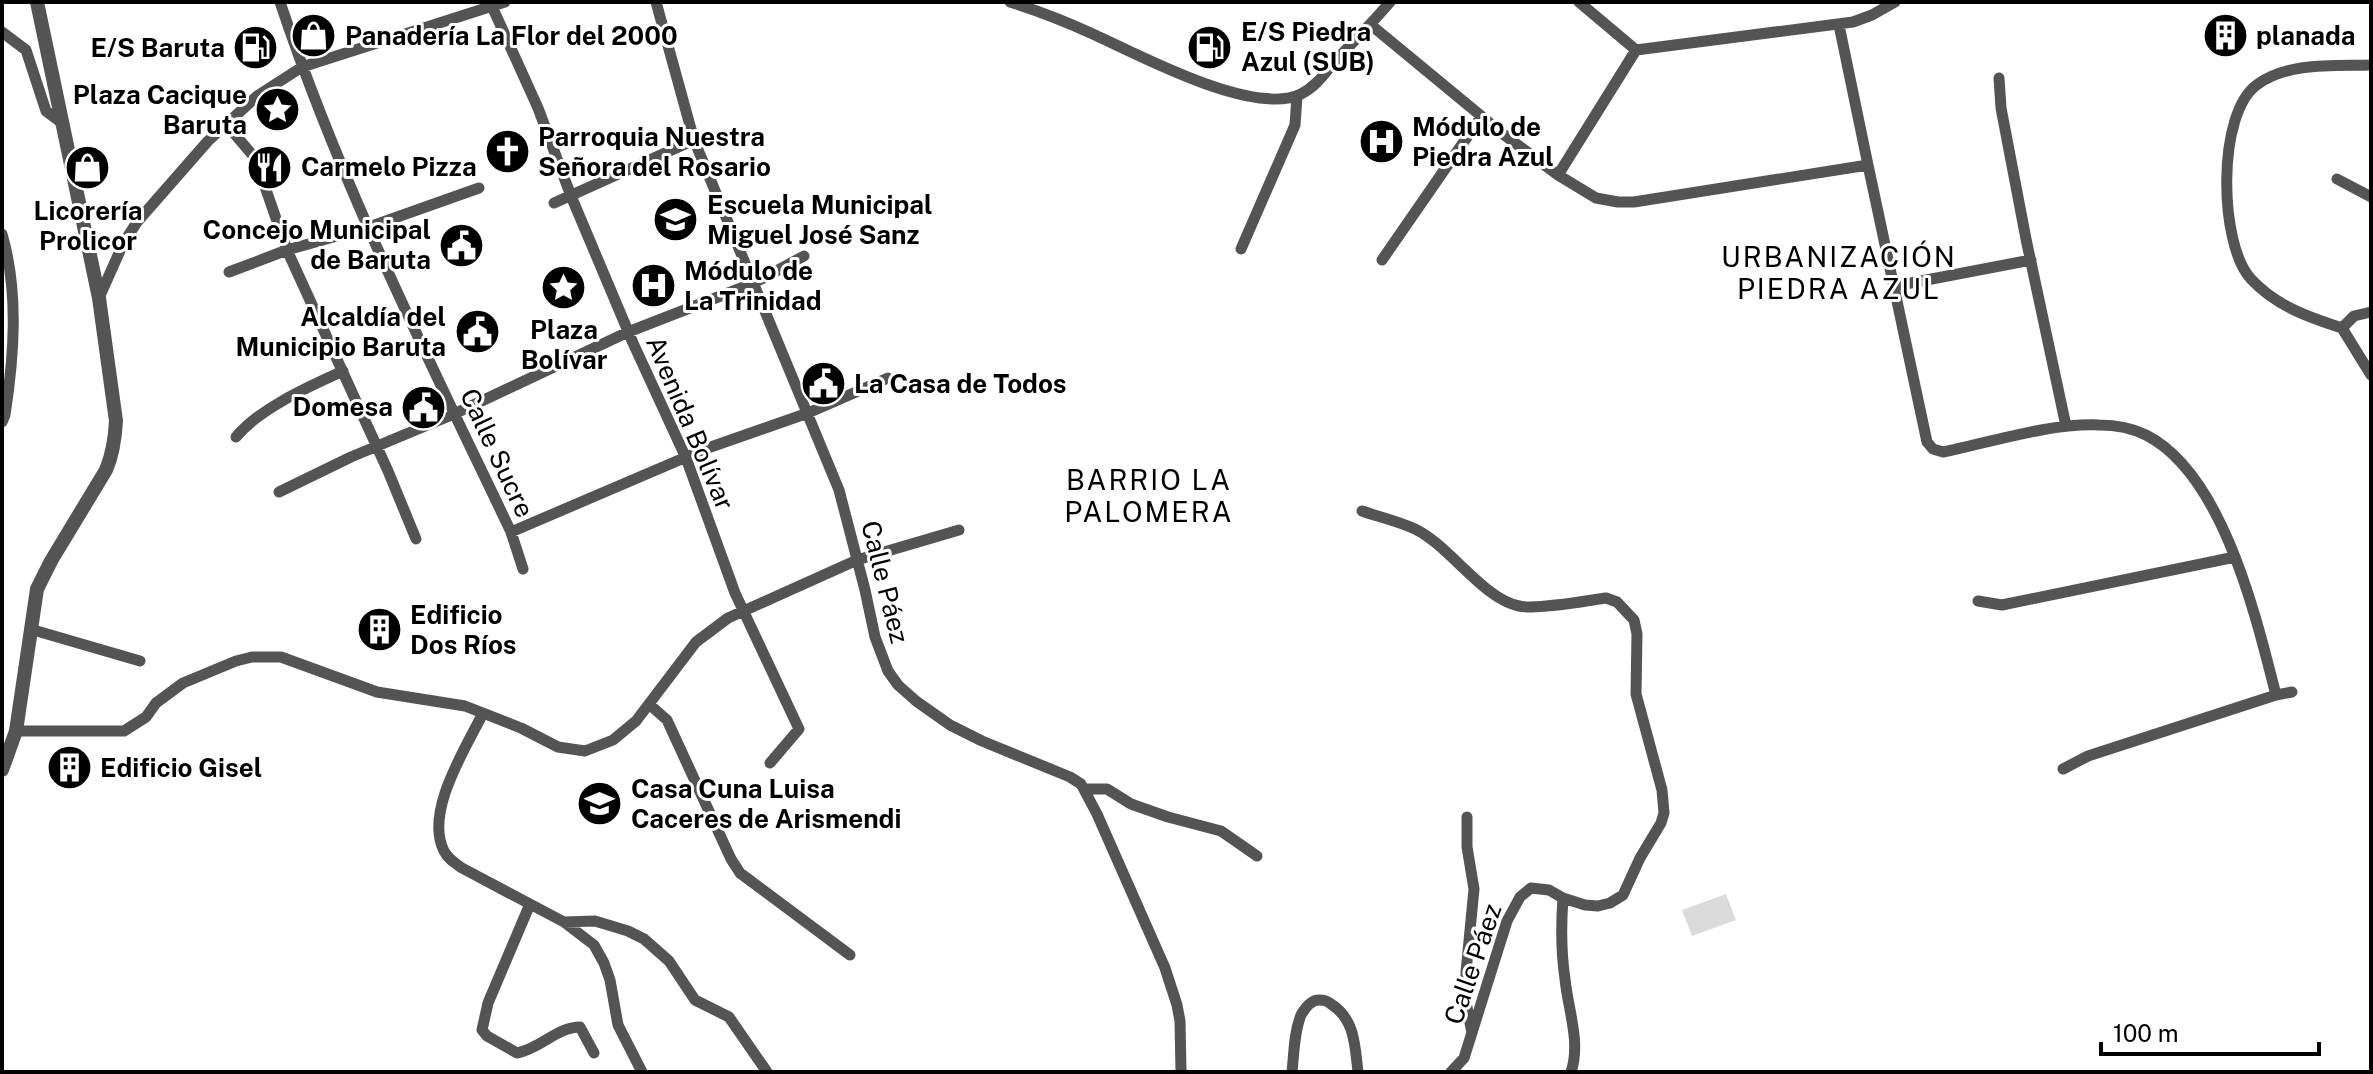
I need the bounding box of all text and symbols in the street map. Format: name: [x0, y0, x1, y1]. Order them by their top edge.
shop icon: Panadería La Flor del 2000: [290, 12, 338, 60]
building icon: planada: [2201, 12, 2249, 60]
place label: E/S Piedra Azul (SUB): [1241, 16, 1375, 77]
place label: Panadería La Flor del 2000: [345, 20, 678, 51]
place label: planada: [2256, 20, 2356, 51]
fuel station icon: E/S Piedra Azul (SUB): [1186, 23, 1234, 71]
fuel station icon: E/S Baruta: [232, 24, 280, 72]
place label: E/S Baruta: [91, 32, 225, 63]
place label: Plaza Cacique Baruta: [73, 79, 247, 140]
place icon: Plaza Cacique Baruta: [254, 86, 302, 134]
place label: Módulo de Piedra Azul: [1412, 111, 1554, 172]
hospital icon: Módulo de Piedra Azul: [1357, 118, 1405, 166]
place label: Parroquia Nuestra Señora del Rosario: [538, 121, 771, 182]
church icon: Parroquia Nuestra Señora del Rosario: [483, 128, 531, 176]
restaurant icon: Carmelo Pizza: [246, 143, 294, 191]
shop icon: Licorería Prolicor: [64, 144, 112, 192]
place label: Carmelo Pizza: [301, 151, 477, 182]
place label: Escuela Municipal Miguel José Sanz: [707, 189, 933, 250]
place label: Licorería Prolicor: [33, 195, 143, 256]
school or university icon: Escuela Municipal Miguel José Sanz: [652, 196, 700, 244]
place label: Concejo Municipal de Baruta: [203, 214, 431, 275]
public building icon: Concejo Municipal de Baruta: [438, 221, 486, 269]
district label: URBANIZACIÓN PIEDRA AZUL: [1721, 240, 1957, 305]
place label: Módulo de La Trinidad: [684, 255, 821, 316]
hospital icon: Módulo de La Trinidad: [629, 262, 677, 310]
place icon: Plaza Bolívar: [540, 263, 588, 311]
place label: Alcaldía del Municipio Baruta: [235, 301, 446, 362]
public building icon: Alcaldía del Municipio Baruta: [453, 308, 501, 356]
place label: Plaza Bolívar: [521, 314, 608, 375]
street label: Avenida Bolívar: [640, 331, 741, 514]
public building icon: La Casa de Todos: [799, 360, 847, 408]
place label: La Casa de Todos: [854, 368, 1067, 399]
public building icon: Domesa: [400, 383, 448, 431]
street label: Calle Sucre: [454, 383, 541, 522]
place label: Domesa: [293, 391, 393, 422]
district label: BARRIO LA PALOMERA: [1064, 463, 1234, 528]
street label: Calle Páez: [855, 517, 916, 646]
place label: Edificio Dos Ríos: [410, 599, 517, 660]
building icon: Edificio Dos Ríos: [355, 606, 403, 654]
building icon: Edificio Gisel: [45, 744, 93, 792]
place label: Edificio Gisel: [100, 752, 262, 783]
place label: Casa Cuna Luisa Caceres de Arismendi: [631, 773, 901, 834]
school or university icon: Casa Cuna Luisa Caceres de Arismendi: [576, 780, 624, 828]
street label: Calle Páez: [1437, 900, 1508, 1028]
scale bar: [2101, 1006, 2319, 1056]
text: 100 m: [2113, 1019, 2179, 1047]

